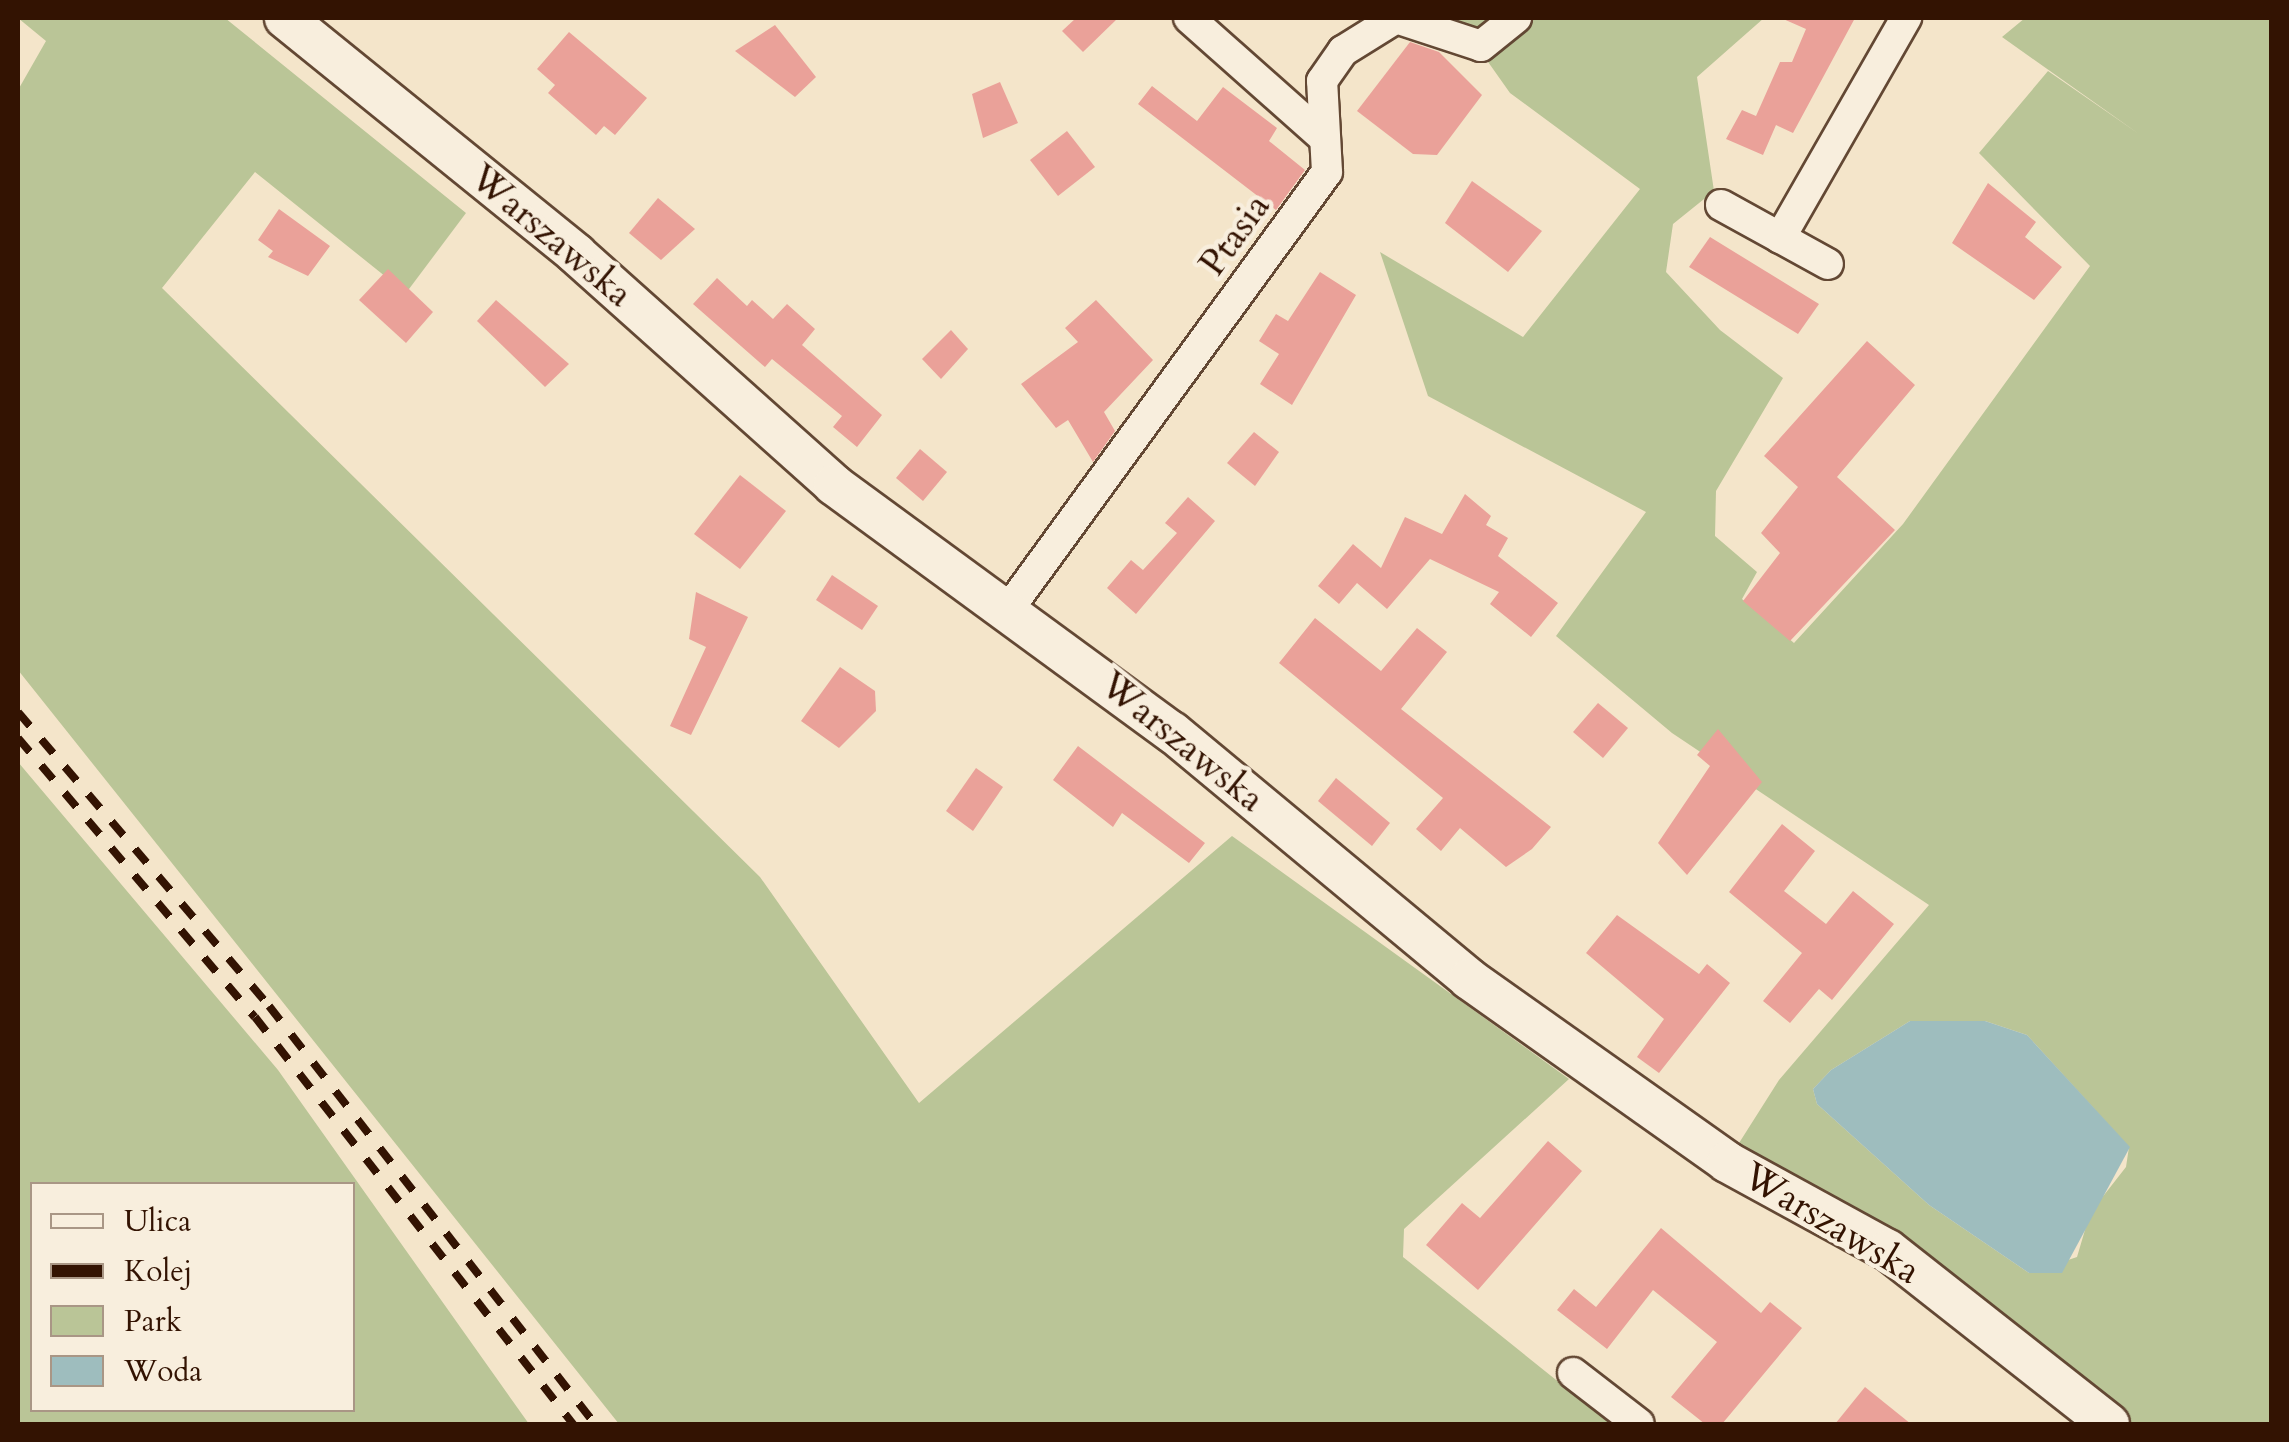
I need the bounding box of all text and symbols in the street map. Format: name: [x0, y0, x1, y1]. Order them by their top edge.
street label: Warszawska: [460, 155, 642, 317]
street label: Ptasia: [1190, 185, 1280, 285]
street label: Warszawska: [1091, 662, 1273, 822]
street label: Warszawska: [1734, 1153, 1928, 1295]
legend: [30, 1182, 355, 1412]
text: Ulica: [124, 1201, 191, 1242]
text: Kolej: [124, 1251, 192, 1292]
text: Park: [124, 1301, 182, 1342]
text: Woda: [124, 1351, 202, 1392]

